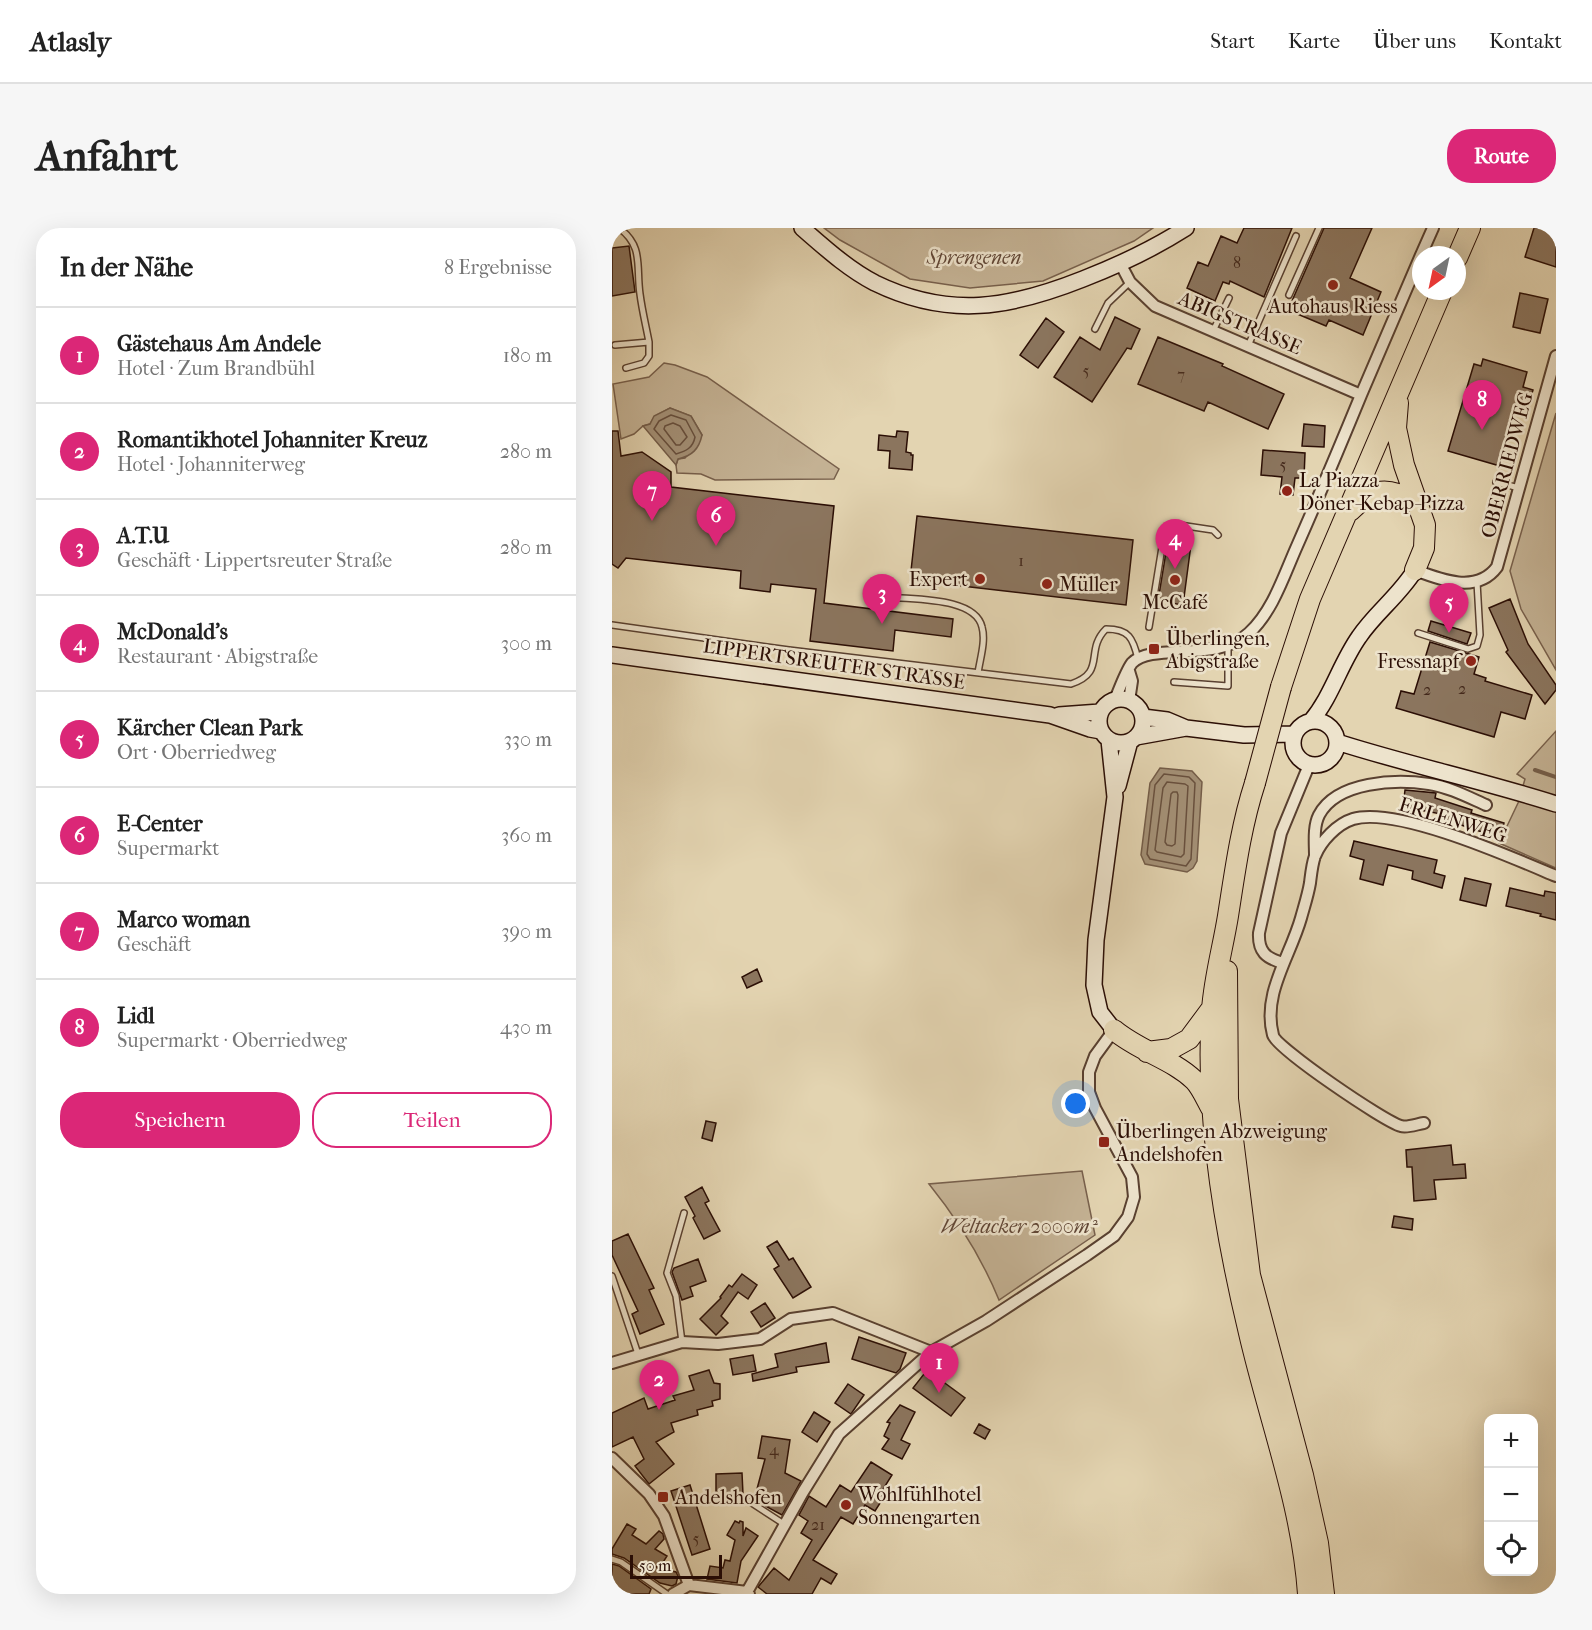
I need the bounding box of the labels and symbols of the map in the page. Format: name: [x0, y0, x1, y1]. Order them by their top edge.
park label: Sprengenen: [926, 246, 1021, 269]
north arrow: [1412, 246, 1466, 300]
house number: 8: [1233, 253, 1241, 272]
marker: Autohaus Riess: [1326, 278, 1340, 292]
street label: ABIGSTRASSE: [1174, 286, 1305, 359]
place label: Autohaus Riess: [1267, 295, 1398, 318]
house number: 5: [1083, 361, 1090, 380]
house number: 7: [1177, 365, 1185, 384]
pin: 8: [1462, 380, 1502, 430]
street label: OBERRIEDWEG: [1476, 389, 1538, 541]
house number: 5: [1280, 455, 1287, 474]
place label: La Piazza Döner-Kebap-Pizza: [1299, 469, 1465, 515]
pin: 7: [632, 472, 672, 521]
marker: La Piazza Döner-Kebap-Pizza: [1280, 484, 1294, 498]
pin: 6: [696, 496, 736, 546]
pin: 4: [1156, 520, 1194, 569]
house number: 1: [1018, 551, 1024, 570]
place label: Expert: [909, 568, 968, 591]
marker: Expert: [973, 572, 987, 586]
place label: Müller: [1059, 573, 1118, 596]
marker: McCafé: [1168, 573, 1182, 587]
pin: 3: [862, 574, 902, 624]
marker: Müller: [1040, 577, 1054, 591]
pin: 5: [1430, 584, 1468, 633]
place label: McCafé: [1142, 591, 1208, 614]
place label: Überlingen, Abigstraße: [1165, 626, 1270, 673]
street label: LIPPERTSREUTER STRASSE: [701, 634, 967, 694]
marker: Überlingen, Abigstraße: [1147, 642, 1161, 656]
place label: Fressnapf: [1377, 650, 1463, 673]
marker: Fressnapf: [1464, 654, 1478, 668]
house number: 2: [1458, 679, 1466, 698]
house number: 2: [1423, 680, 1431, 699]
street label: ERLENWEG: [1396, 793, 1510, 847]
your location: [1061, 1089, 1090, 1118]
place label: Überlingen Abzweigung Andelshofen: [1115, 1119, 1327, 1166]
marker: Überlingen Abzweigung Andelshofen: [1097, 1135, 1111, 1149]
park label: Weltacker 2000m²: [941, 1215, 1099, 1238]
pin: 1: [920, 1344, 958, 1393]
pin: 2: [640, 1360, 678, 1410]
house number: 4: [769, 1440, 779, 1459]
place label: Wohlfühlhotel Sonnengarten: [857, 1483, 982, 1529]
place label: Andelshofen: [674, 1486, 782, 1509]
marker: Andelshofen: [656, 1490, 670, 1504]
marker: Wohlfühlhotel Sonnengarten: [839, 1498, 853, 1512]
house number: 21: [811, 1515, 825, 1534]
house number: 5: [693, 1529, 700, 1548]
scale bar: [630, 1552, 722, 1580]

